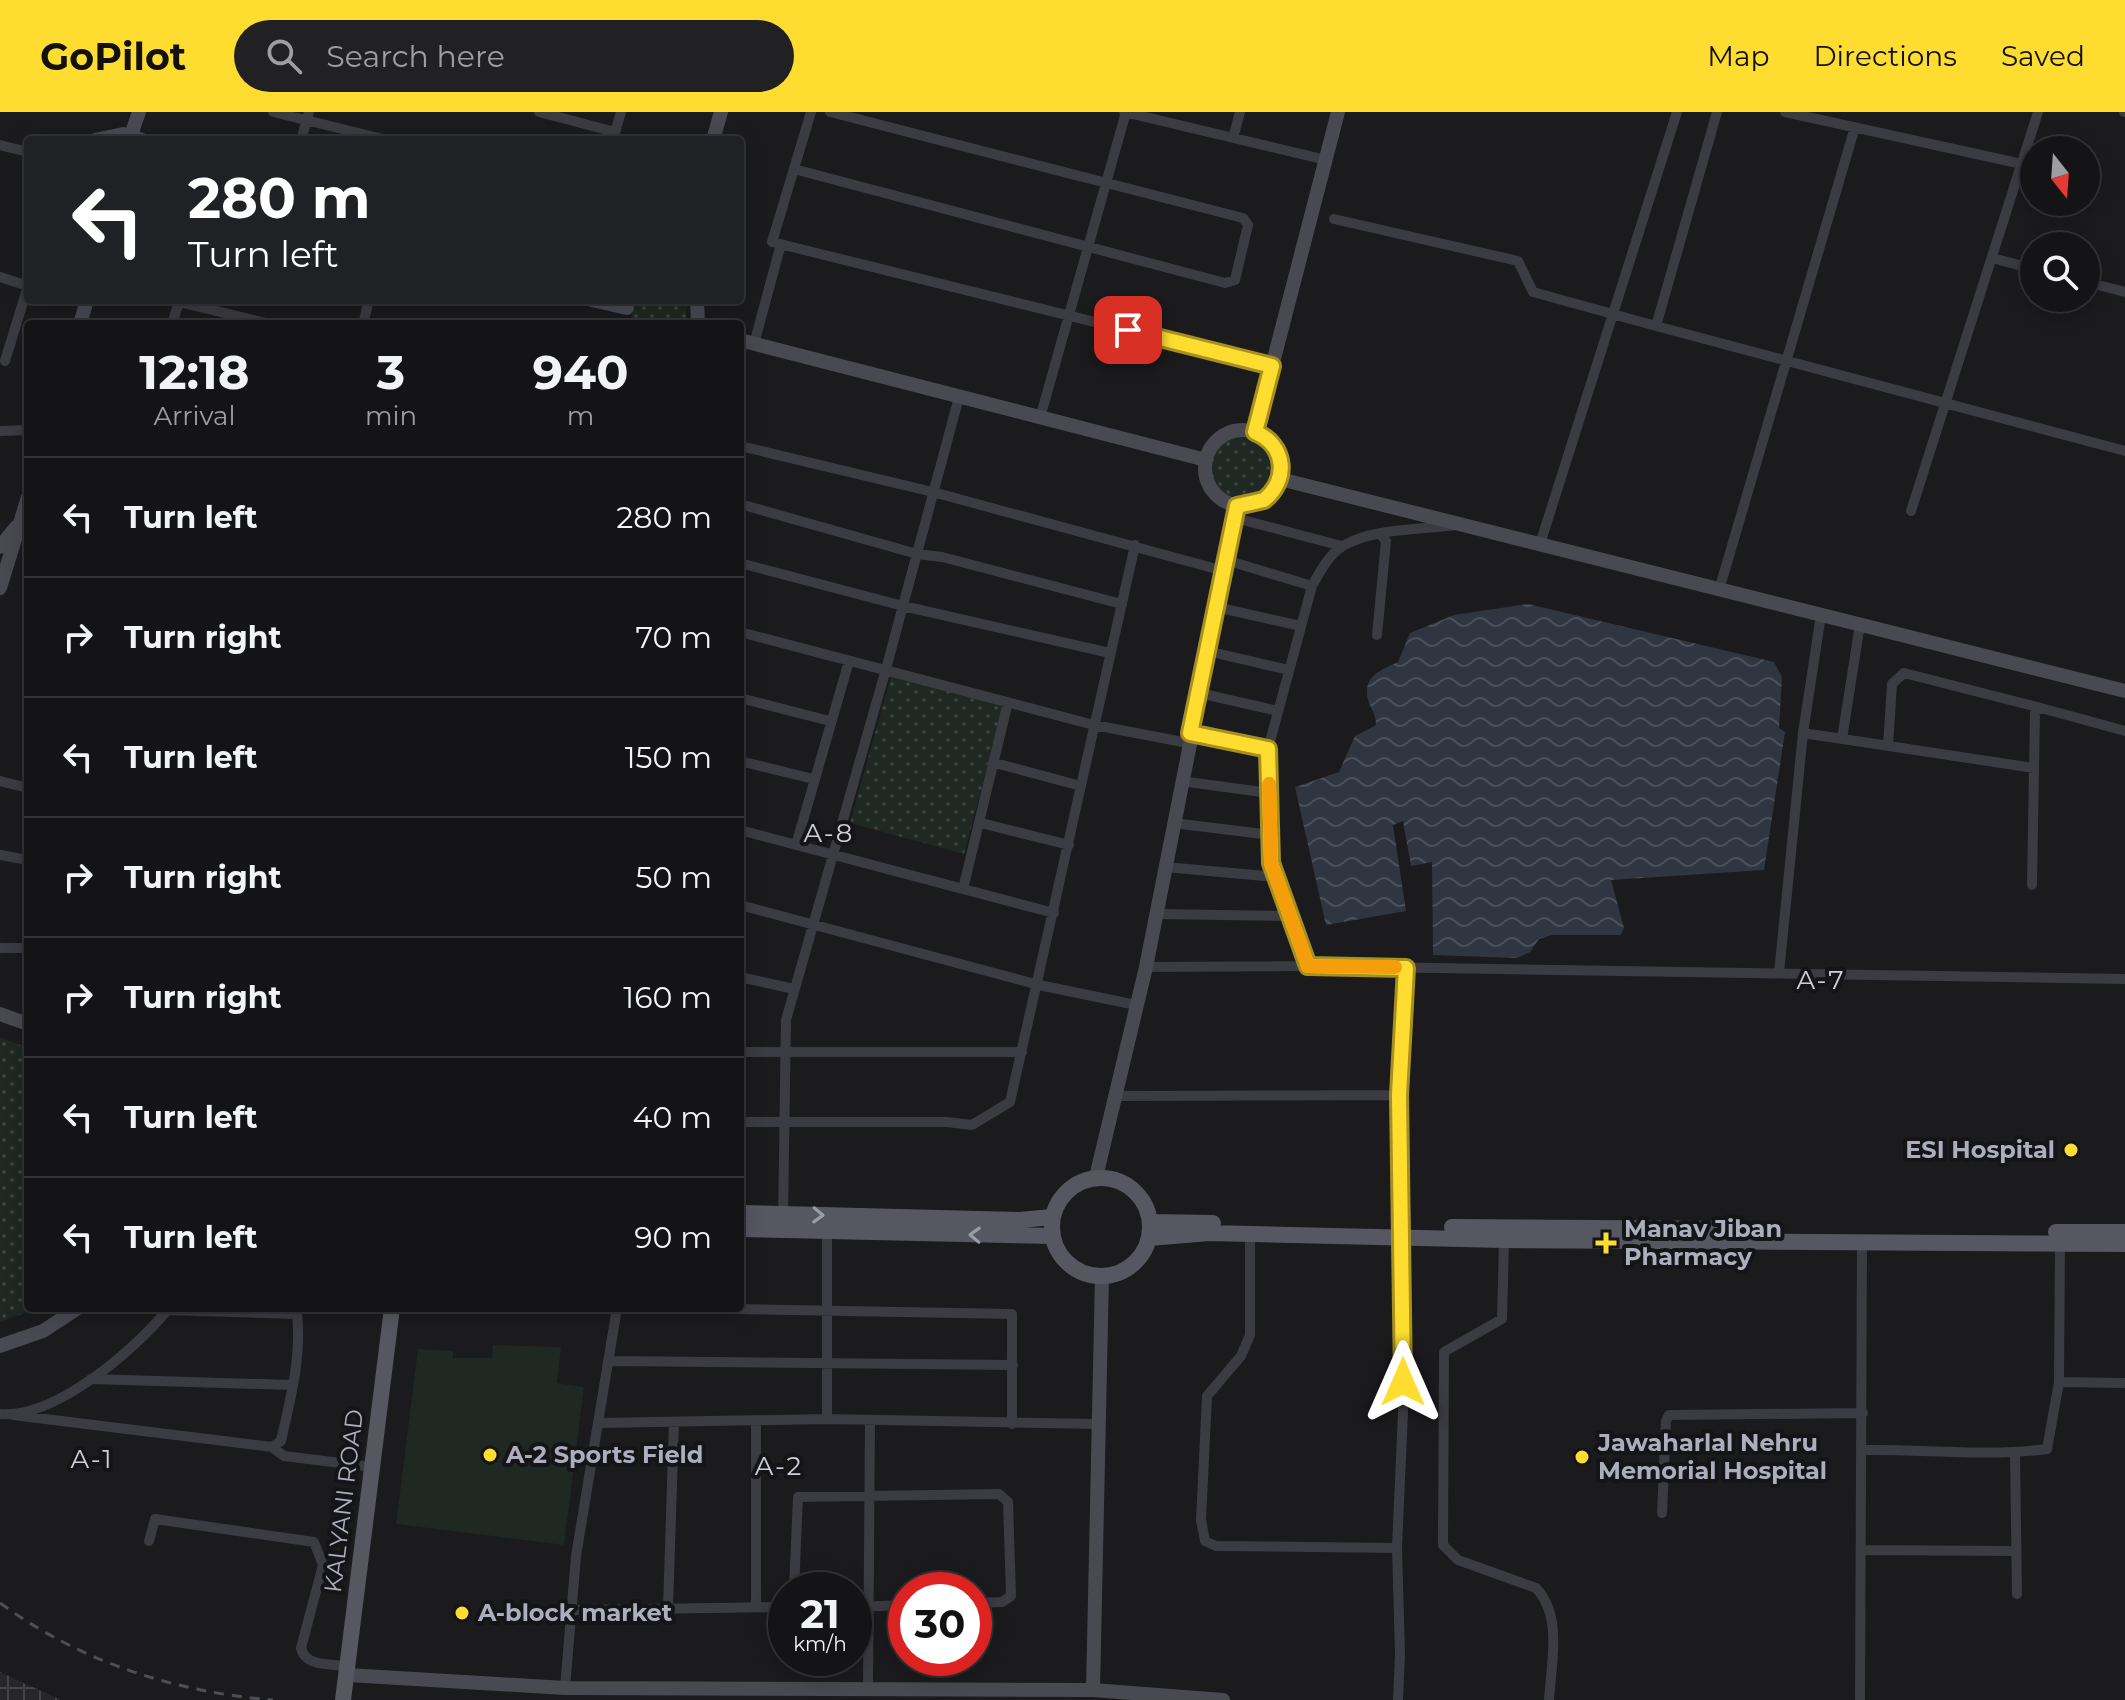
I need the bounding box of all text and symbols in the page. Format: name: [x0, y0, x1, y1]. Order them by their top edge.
search box: [234, 20, 794, 92]
text: GoPilot: [40, 33, 186, 80]
icon: search: [262, 34, 306, 78]
text: Search here: [326, 38, 505, 75]
text: Map: [1707, 39, 1769, 73]
text: Directions: [1813, 39, 1957, 73]
text: Saved: [2001, 39, 2085, 73]
north arrow: [2020, 136, 2100, 216]
map controls: [2020, 136, 2100, 312]
text: 280 m: [188, 164, 371, 232]
icon: left: [56, 168, 160, 272]
text: Turn left: [188, 232, 339, 276]
button: search: [2020, 232, 2100, 312]
pin: [1094, 296, 1162, 364]
icon: arrive: [1106, 308, 1150, 352]
text: 12:18: [139, 343, 250, 401]
text: 3: [377, 343, 405, 401]
text: 940: [532, 343, 629, 401]
text: Arrival: [153, 400, 235, 432]
text: min: [365, 400, 417, 432]
text: m: [567, 400, 594, 432]
icon: left: [56, 495, 100, 539]
text: Turn left: [124, 499, 257, 536]
text: 280 m: [616, 499, 712, 536]
icon: right: [56, 615, 100, 659]
text: Turn right: [124, 619, 281, 656]
text: 70 m: [635, 619, 712, 656]
icon: left: [56, 735, 100, 779]
text: Turn left: [124, 739, 257, 776]
text: 150 m: [625, 739, 712, 776]
district label: A-8: [804, 817, 854, 849]
icon: right: [56, 855, 100, 899]
text: Turn right: [124, 859, 281, 896]
text: 50 m: [635, 859, 712, 896]
district label: A-7: [1796, 964, 1846, 996]
icon: right: [56, 975, 100, 1019]
text: Turn right: [124, 979, 281, 1016]
text: 160 m: [623, 979, 712, 1016]
icon: left: [56, 1095, 100, 1139]
text: Turn left: [124, 1099, 257, 1136]
text: 40 m: [633, 1099, 712, 1136]
place label: ESI Hospital: [1905, 1135, 2055, 1164]
marker: ESI Hospital: [2062, 1141, 2080, 1159]
one-way arrow: [812, 1206, 825, 1223]
place label: Manav Jiban Pharmacy: [1624, 1214, 1782, 1271]
icon: left: [56, 1215, 100, 1259]
text: Turn left: [124, 1219, 257, 1256]
text: 90 m: [634, 1219, 712, 1256]
one-way arrow: [968, 1227, 981, 1244]
marker: Manav Jiban Pharmacy: [1595, 1232, 1617, 1254]
position arrow: [1361, 1340, 1445, 1424]
street label: KALYANI ROAD: [318, 1408, 369, 1594]
place label: Jawaharlal Nehru Memorial Hospital: [1597, 1428, 1827, 1485]
place label: A-2 Sports Field: [505, 1440, 703, 1469]
district label: A-1: [70, 1443, 114, 1475]
marker: A-2 Sports Field: [481, 1446, 499, 1464]
marker: Jawaharlal Nehru Memorial Hospital: [1573, 1448, 1591, 1466]
district label: A-2: [755, 1450, 803, 1482]
speed limit sign: 30: [888, 1572, 992, 1676]
text: 21: [800, 1589, 840, 1638]
place label: A-block market: [477, 1598, 673, 1627]
marker: A-block market: [453, 1604, 471, 1622]
text: km/h: [793, 1632, 847, 1656]

